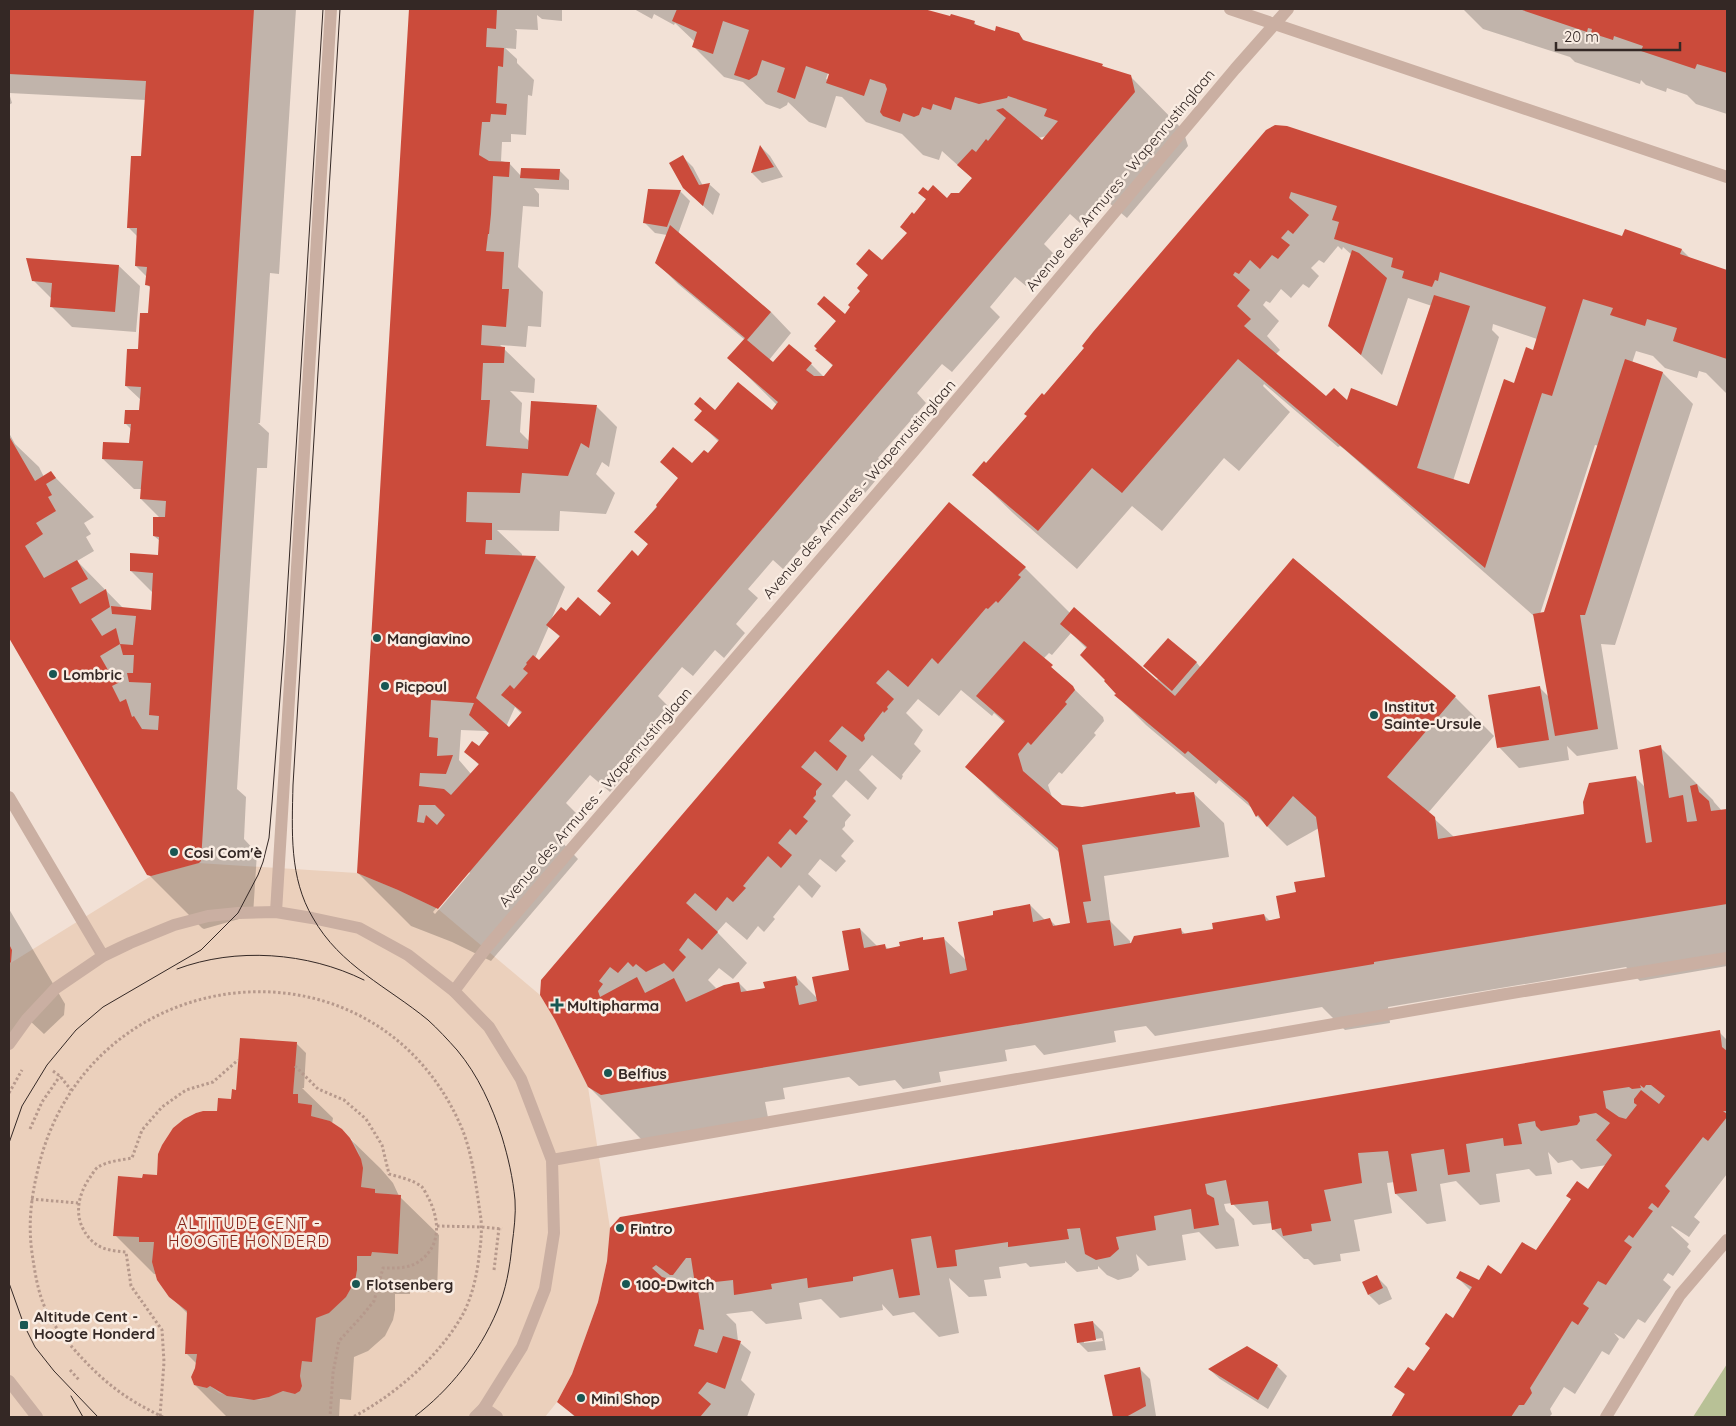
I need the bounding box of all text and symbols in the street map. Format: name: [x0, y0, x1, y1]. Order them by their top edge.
scale bar: [1556, 20, 1680, 52]
text: 20 m: [1564, 27, 1599, 46]
street label: Avenue des Armures - Wapenrustinglaan: [1021, 65, 1219, 295]
street label: Avenue des Armures - Wapenrustinglaan: [758, 375, 960, 603]
place label: Mangiavino: [387, 629, 470, 648]
marker: Mangiavino: [371, 632, 383, 644]
place label: Lombric: [63, 665, 122, 684]
marker: Lombric: [47, 668, 59, 680]
place label: Picpoul: [395, 677, 447, 696]
marker: Picpoul: [379, 680, 391, 692]
street label: Avenue des Armures - Wapenrustinglaan: [494, 683, 696, 911]
place label: Institut Sainte-Ursule: [1384, 697, 1482, 733]
marker: Institut Sainte-Ursule: [1368, 709, 1380, 721]
place label: Cosi Com'è: [184, 843, 263, 862]
marker: Cosi Com'è: [168, 846, 180, 858]
place label: Multipharma: [567, 996, 659, 1015]
marker: Multipharma: [551, 999, 563, 1011]
place label: Belfius: [618, 1064, 667, 1083]
marker: Belfius: [602, 1067, 614, 1079]
district label: ALTITUDE CENT - HOOGTE HONDERD: [168, 1213, 330, 1251]
place label: Fintro: [630, 1219, 673, 1238]
marker: Fintro: [614, 1222, 626, 1234]
place label: Flotsenberg: [366, 1275, 453, 1294]
place label: 100-Dwitch: [636, 1275, 715, 1294]
marker: Flotsenberg: [350, 1278, 362, 1290]
marker: 100-Dwitch: [620, 1278, 632, 1290]
place label: Altitude Cent - Hoogte Honderd: [34, 1307, 155, 1343]
marker: Altitude Cent - Hoogte Honderd: [18, 1319, 30, 1331]
place label: Mini Shop: [591, 1389, 660, 1408]
marker: Mini Shop: [575, 1392, 587, 1404]

